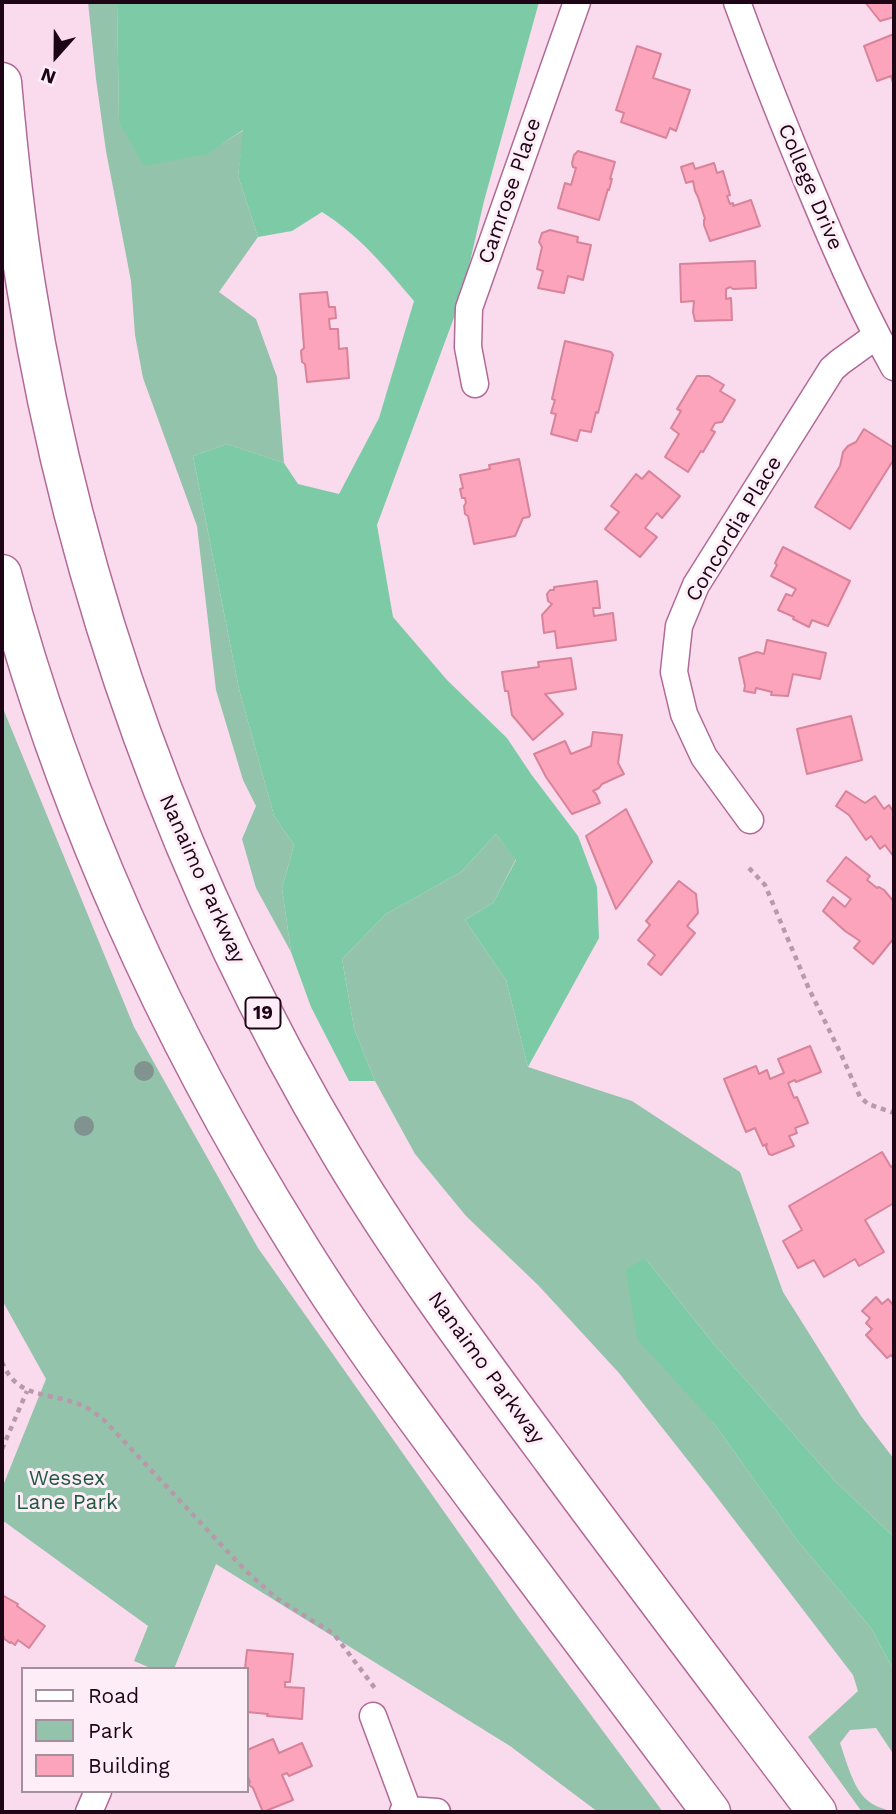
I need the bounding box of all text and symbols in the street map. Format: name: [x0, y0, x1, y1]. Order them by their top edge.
north arrow: [21, 21, 91, 91]
text: N: [38, 63, 59, 89]
street label: Camrose Place: [473, 115, 547, 267]
street label: College Drive: [772, 120, 848, 254]
street label: Concordia Place: [681, 452, 787, 606]
street label: Nanaimo Parkway: [153, 791, 251, 967]
road number: 19: [246, 998, 280, 1028]
street label: Nanaimo Parkway: [422, 1287, 550, 1449]
park label: Wessex Lane Park: [16, 1466, 118, 1516]
legend: [21, 1667, 248, 1793]
text: Road: [88, 1683, 139, 1708]
text: Park: [88, 1718, 133, 1743]
text: Building: [88, 1753, 170, 1778]

